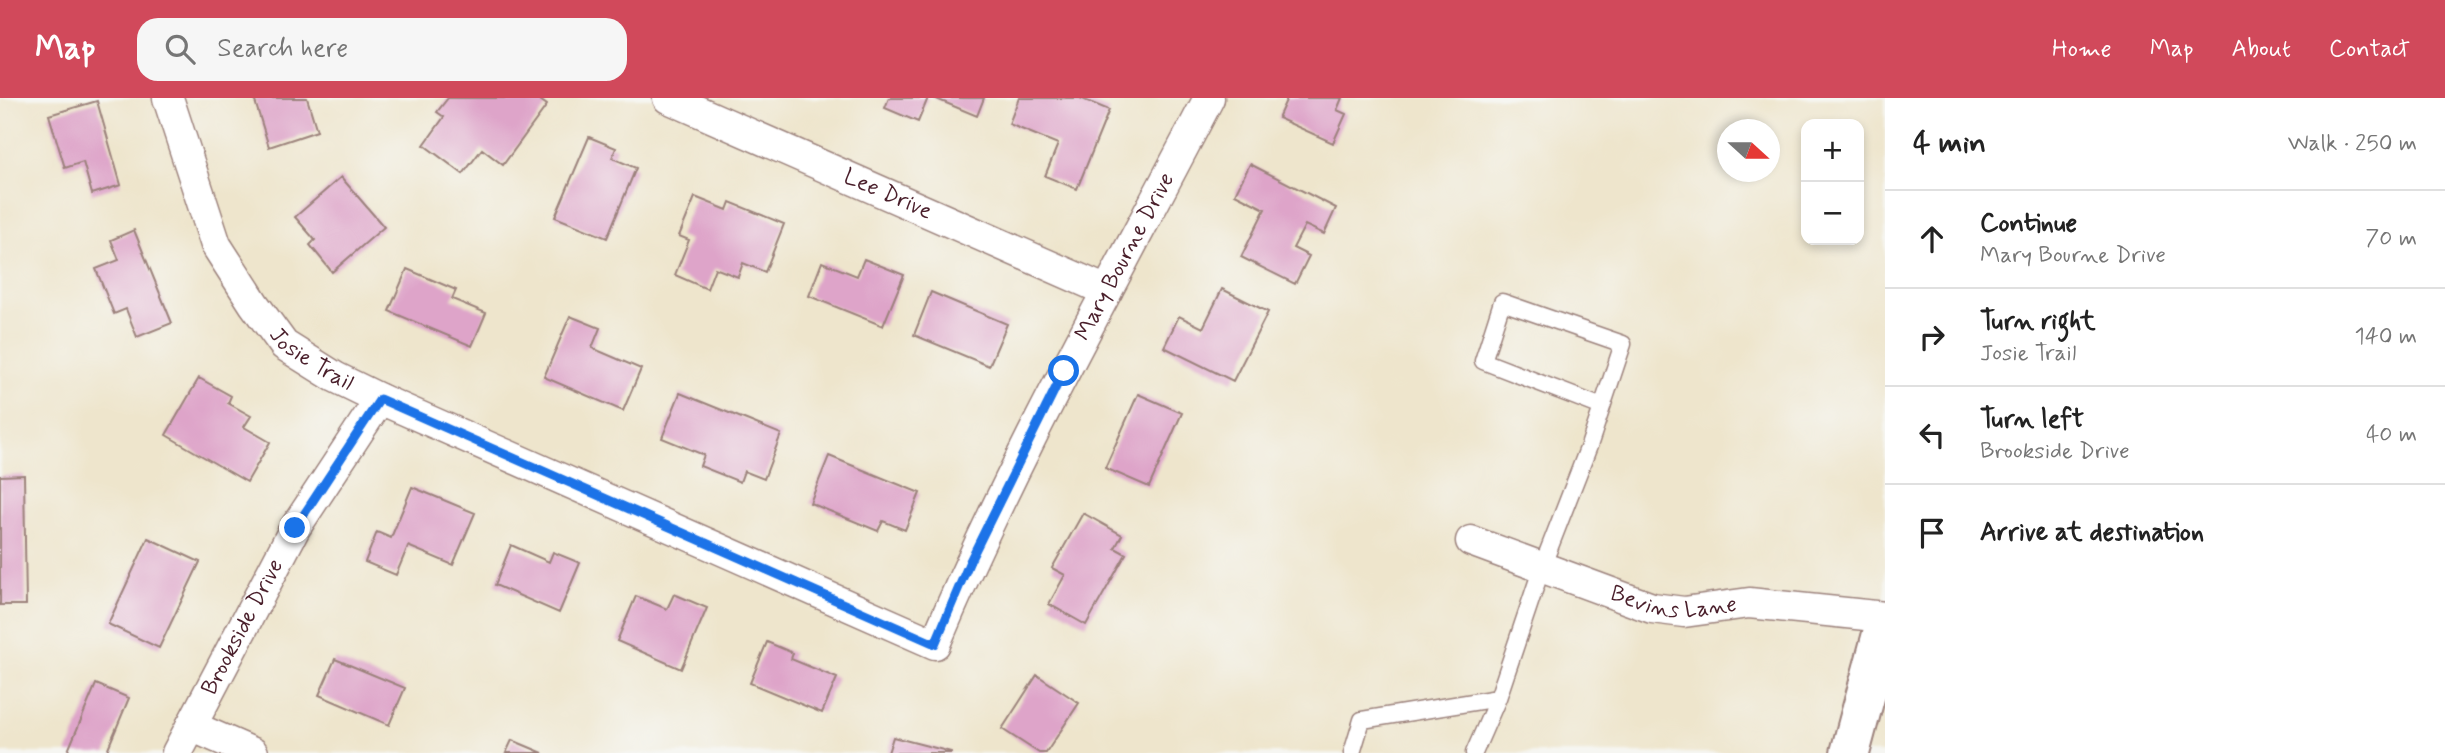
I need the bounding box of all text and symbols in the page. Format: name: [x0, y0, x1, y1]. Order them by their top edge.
search box: [137, 18, 627, 81]
text: Map: [35, 27, 95, 71]
icon: search: [161, 30, 199, 68]
text: Search here: [217, 32, 348, 66]
text: Home: [2052, 34, 2112, 65]
text: Map: [2150, 34, 2194, 65]
text: About: [2232, 34, 2291, 65]
text: Contact: [2329, 34, 2410, 65]
north arrow: [1717, 119, 1780, 182]
map controls: [1801, 119, 1864, 245]
button: +: [1801, 119, 1864, 182]
text: 4 min: [1913, 124, 1986, 163]
text: Walk · 250 m: [2288, 129, 2417, 159]
street label: Lee Drive: [839, 162, 937, 227]
street label: Mary Bourne Drive: [1068, 168, 1182, 346]
button: −: [1801, 182, 1864, 245]
text: Continue: [1980, 207, 2077, 241]
icon: ahead: [1913, 220, 1951, 258]
text: 70 m: [2365, 224, 2417, 254]
text: Mary Bourne Drive: [1980, 241, 2166, 271]
text: Turn right: [1980, 305, 2096, 339]
icon: right: [1913, 318, 1951, 356]
street label: Josie Trail: [261, 322, 358, 399]
text: 140 m: [2354, 322, 2417, 352]
text: Josie Trail: [1980, 339, 2076, 369]
route start: [1048, 355, 1079, 386]
text: Turn left: [1980, 403, 2084, 437]
icon: left: [1913, 416, 1951, 454]
text: 40 m: [2366, 420, 2417, 450]
text: Brookside Drive: [1980, 437, 2130, 467]
route end: [279, 512, 310, 543]
icon: arrive: [1913, 514, 1951, 552]
text: Arrive at destination: [1980, 516, 2204, 550]
street label: Brookside Drive: [195, 554, 291, 700]
street label: Bevins Lane: [1606, 579, 1739, 627]

